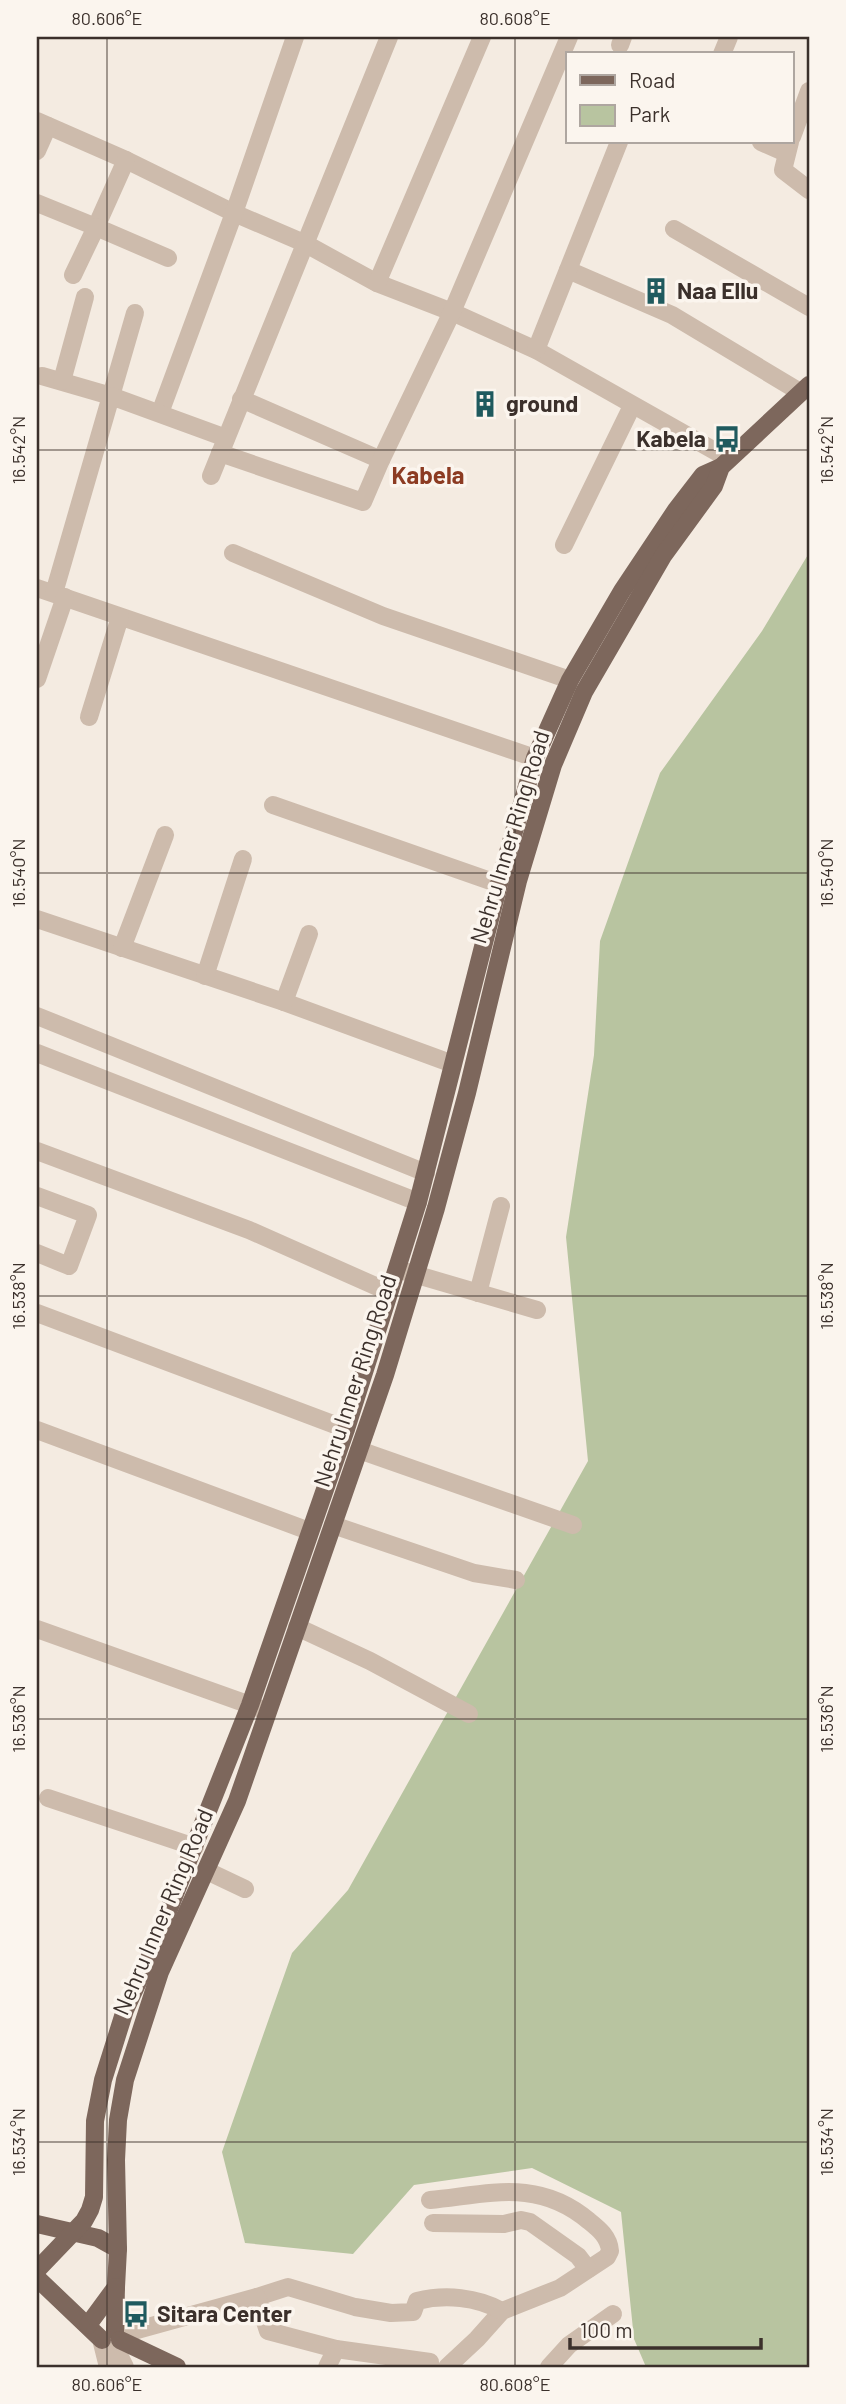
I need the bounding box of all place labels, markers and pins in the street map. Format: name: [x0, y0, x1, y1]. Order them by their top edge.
building icon: Naa Ellu: [641, 276, 671, 306]
place label: Naa Ellu: [677, 276, 758, 304]
building icon: ground: [470, 389, 500, 419]
place label: ground: [506, 389, 578, 417]
place label: Kabela: [636, 424, 706, 452]
bus stop icon: Kabela: [712, 424, 742, 454]
bus stop icon: Sitara Center: [121, 2299, 151, 2329]
place label: Sitara Center: [157, 2299, 292, 2327]

